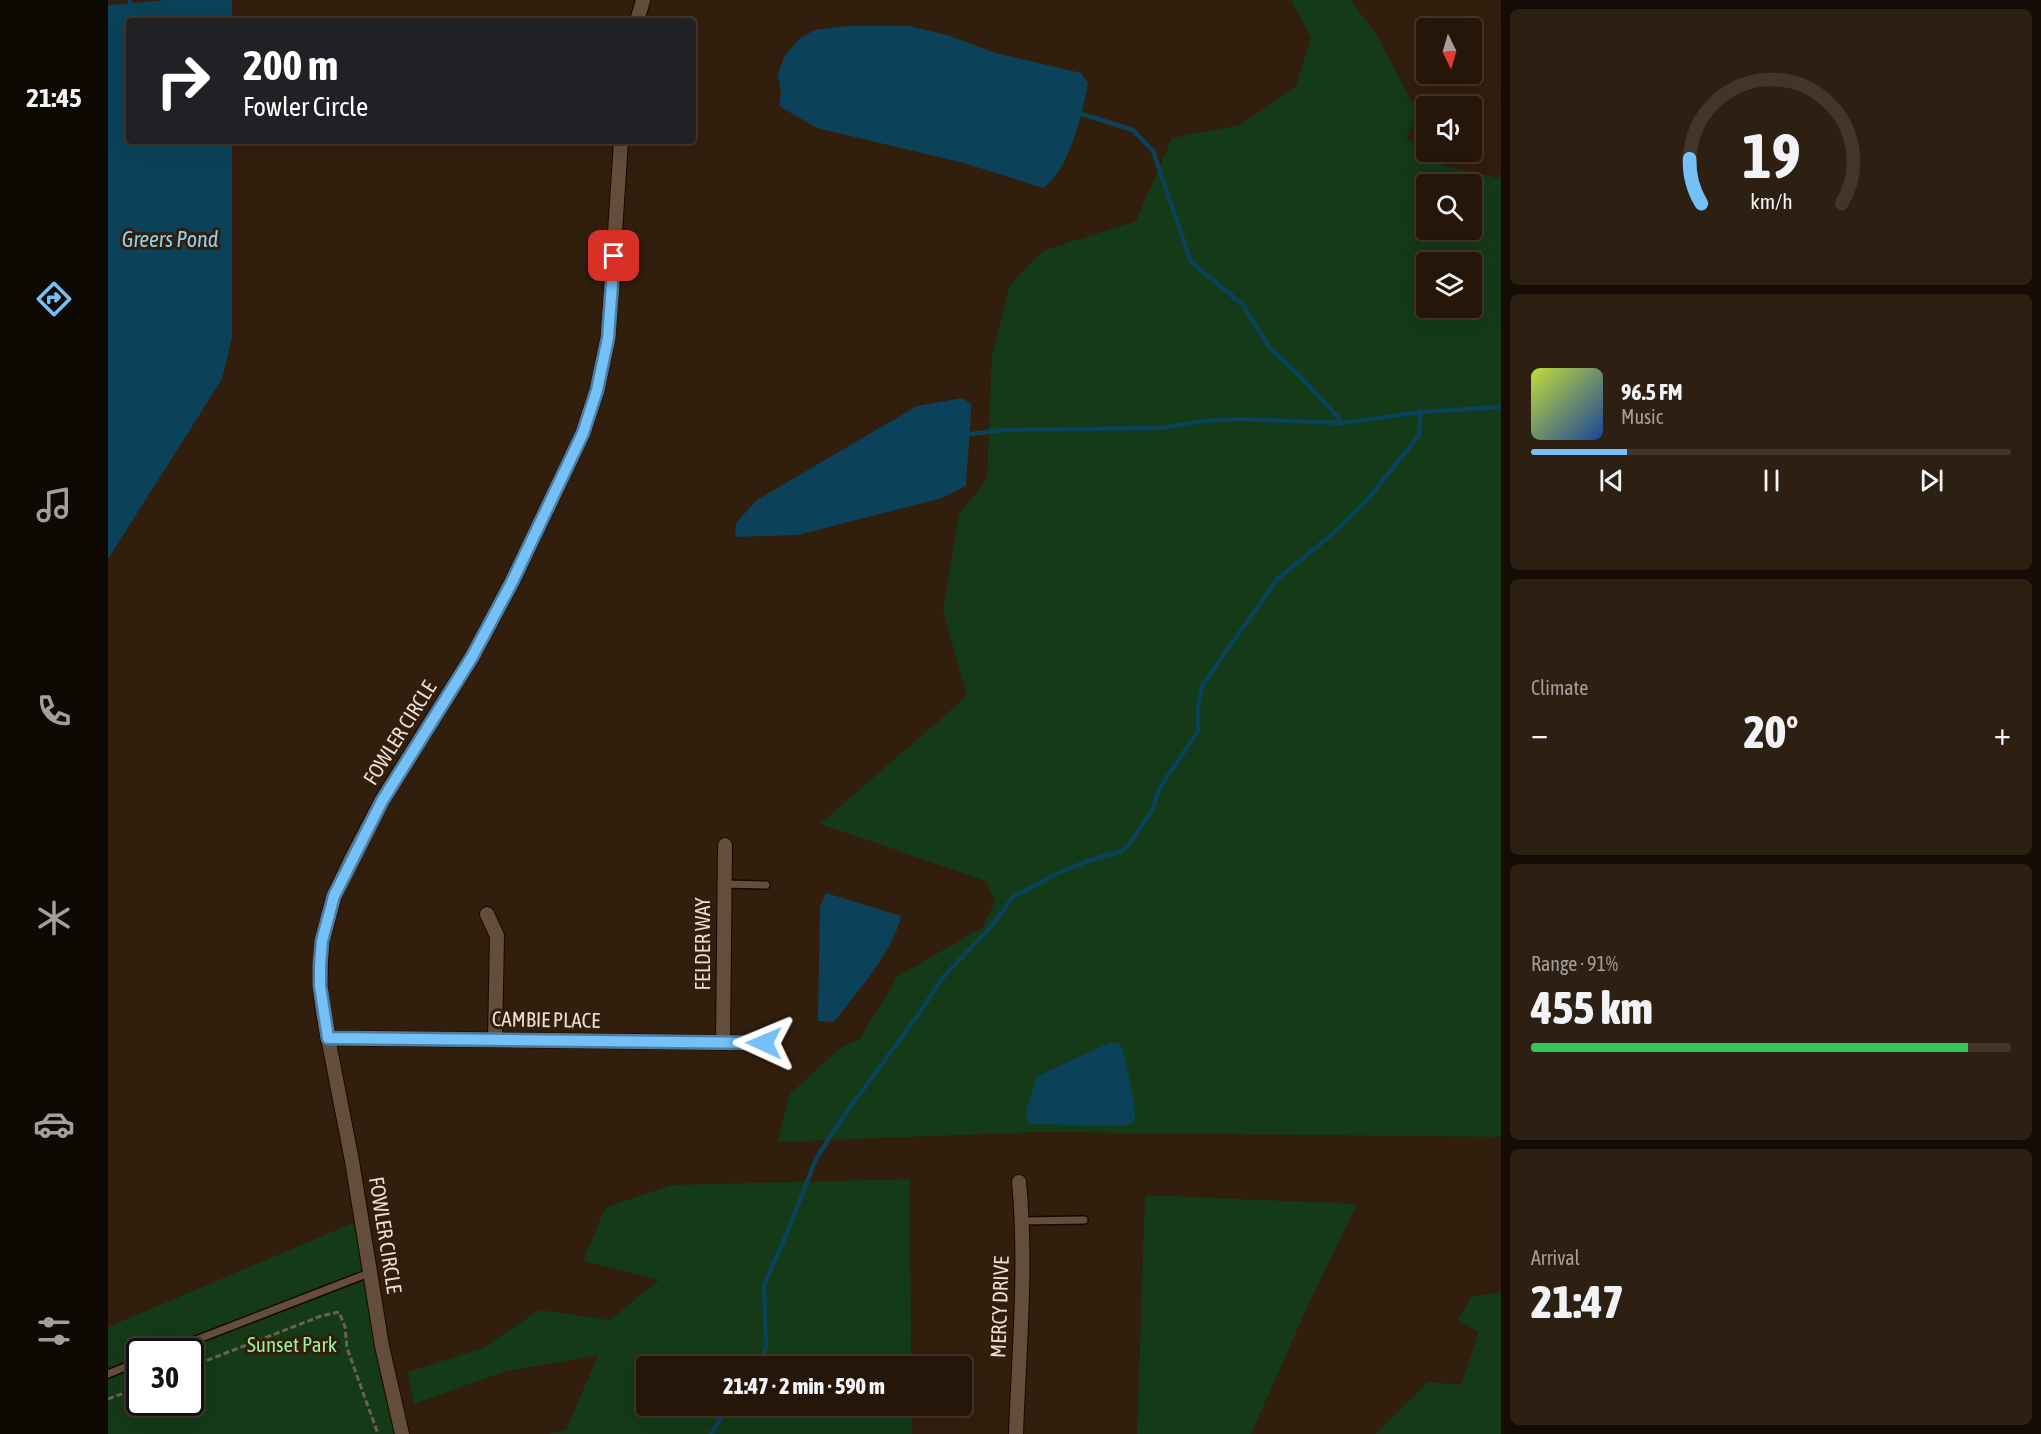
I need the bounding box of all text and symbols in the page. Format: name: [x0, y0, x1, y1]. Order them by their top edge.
north arrow: [1416, 18, 1482, 84]
map controls: [1416, 18, 1482, 318]
text: 200 m: [243, 41, 338, 89]
icon: right: [144, 42, 222, 120]
text: 21:45: [26, 82, 82, 113]
text: Fowler Circle: [243, 91, 368, 122]
button: sound: [1416, 96, 1482, 162]
text: 19: [1742, 120, 1800, 191]
button: search: [1416, 174, 1482, 240]
text: km/h: [1750, 189, 1792, 214]
water label: Greers Pond: [122, 226, 218, 252]
pin: [588, 230, 639, 281]
icon: arrive: [597, 239, 630, 272]
button: layers: [1416, 252, 1482, 318]
icon: directions: [33, 278, 75, 320]
text: 96.5 FM: [1621, 379, 1683, 405]
text: Music: [1621, 405, 1663, 428]
icon: previous: [1595, 464, 1628, 497]
icon: pause: [1755, 464, 1788, 497]
icon: next: [1915, 464, 1948, 497]
icon: music: [33, 484, 75, 526]
street label: FOWLER CIRCLE: [358, 676, 441, 789]
text: Climate: [1531, 676, 1588, 699]
icon: phone: [33, 690, 75, 732]
text: 20°: [1744, 706, 1798, 758]
text: −: [1531, 714, 1548, 752]
text: +: [1994, 714, 2011, 752]
icon: climate: [33, 897, 75, 939]
street label: FELDER WAY: [690, 897, 714, 991]
text: Range · 91%: [1531, 952, 1618, 975]
text: 455 km: [1531, 982, 1653, 1034]
street label: CAMBIE PLACE: [492, 1006, 600, 1032]
position arrow: [732, 1011, 796, 1075]
icon: car: [33, 1103, 75, 1145]
street label: FOWLER CIRCLE: [365, 1175, 407, 1295]
text: Arrival: [1531, 1246, 1580, 1269]
street label: MERCY DRIVE: [985, 1256, 1013, 1358]
text: 21:47: [1531, 1276, 1624, 1328]
icon: filters: [33, 1310, 75, 1352]
park label: Sunset Park: [247, 1332, 337, 1356]
speed limit sign: 30: [126, 1338, 204, 1416]
text: 21:47 · 2 min · 590 m: [723, 1373, 885, 1399]

